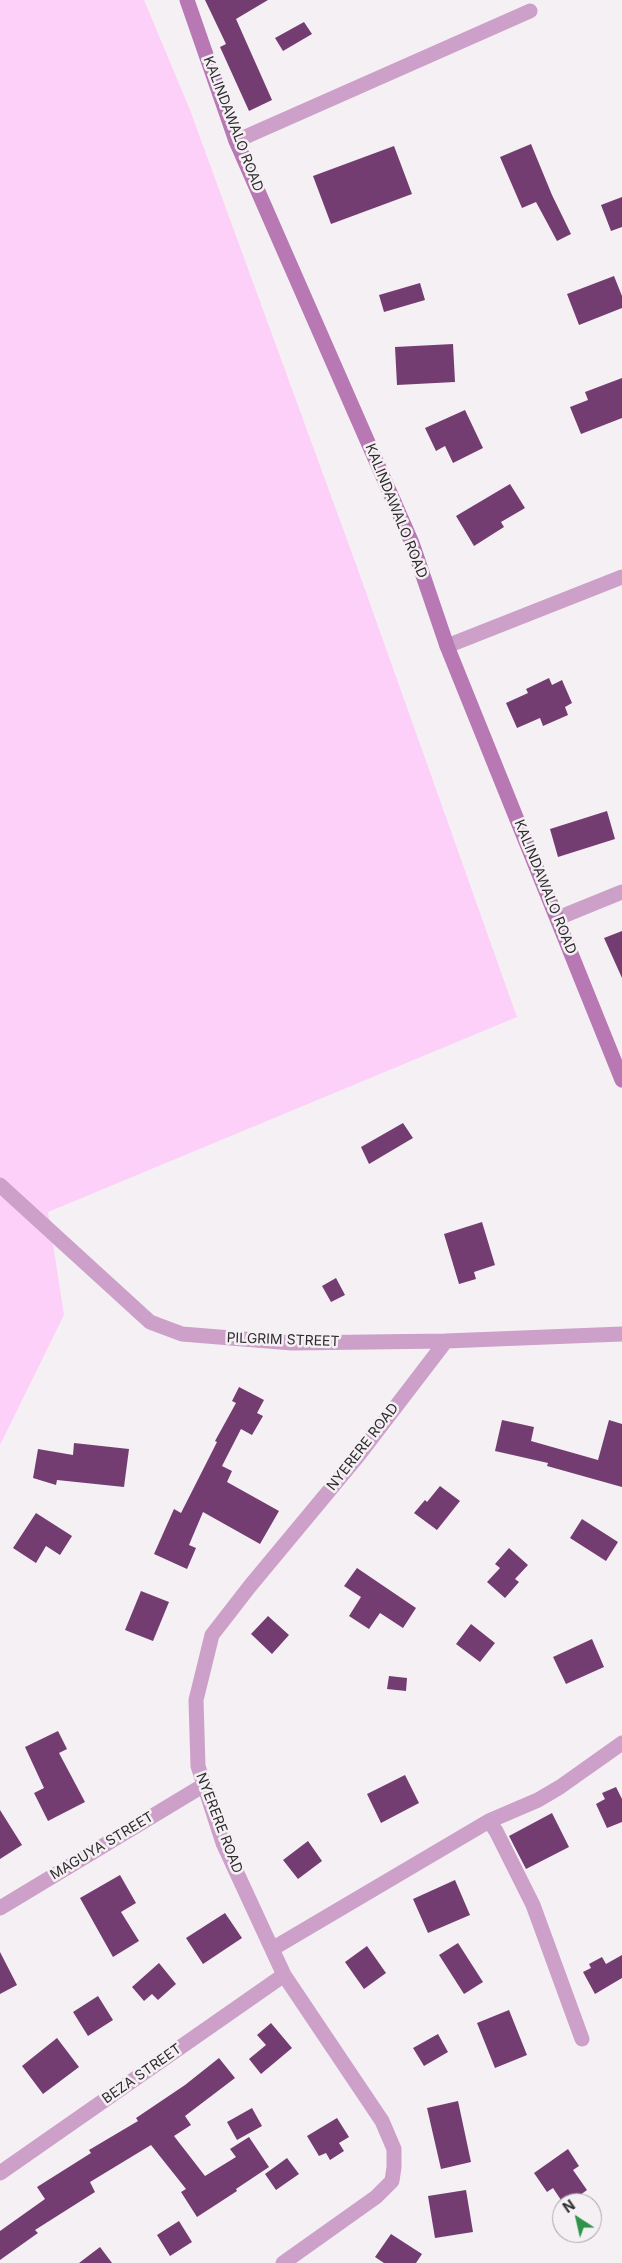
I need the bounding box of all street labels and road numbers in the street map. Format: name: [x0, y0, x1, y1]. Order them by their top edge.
street label: KALINDAWALO ROAD: [199, 54, 267, 194]
street label: KALINDAWALO ROAD: [361, 441, 431, 581]
street label: KALINDAWALO ROAD: [510, 817, 580, 957]
street label: PILGRIM STREET: [226, 1330, 340, 1350]
street label: NYERERE ROAD: [324, 1400, 402, 1494]
street label: NYERERE ROAD: [192, 1770, 246, 1876]
street label: MAGUYA STREET: [47, 1809, 157, 1883]
street label: BEZA STREET: [99, 2040, 185, 2108]

